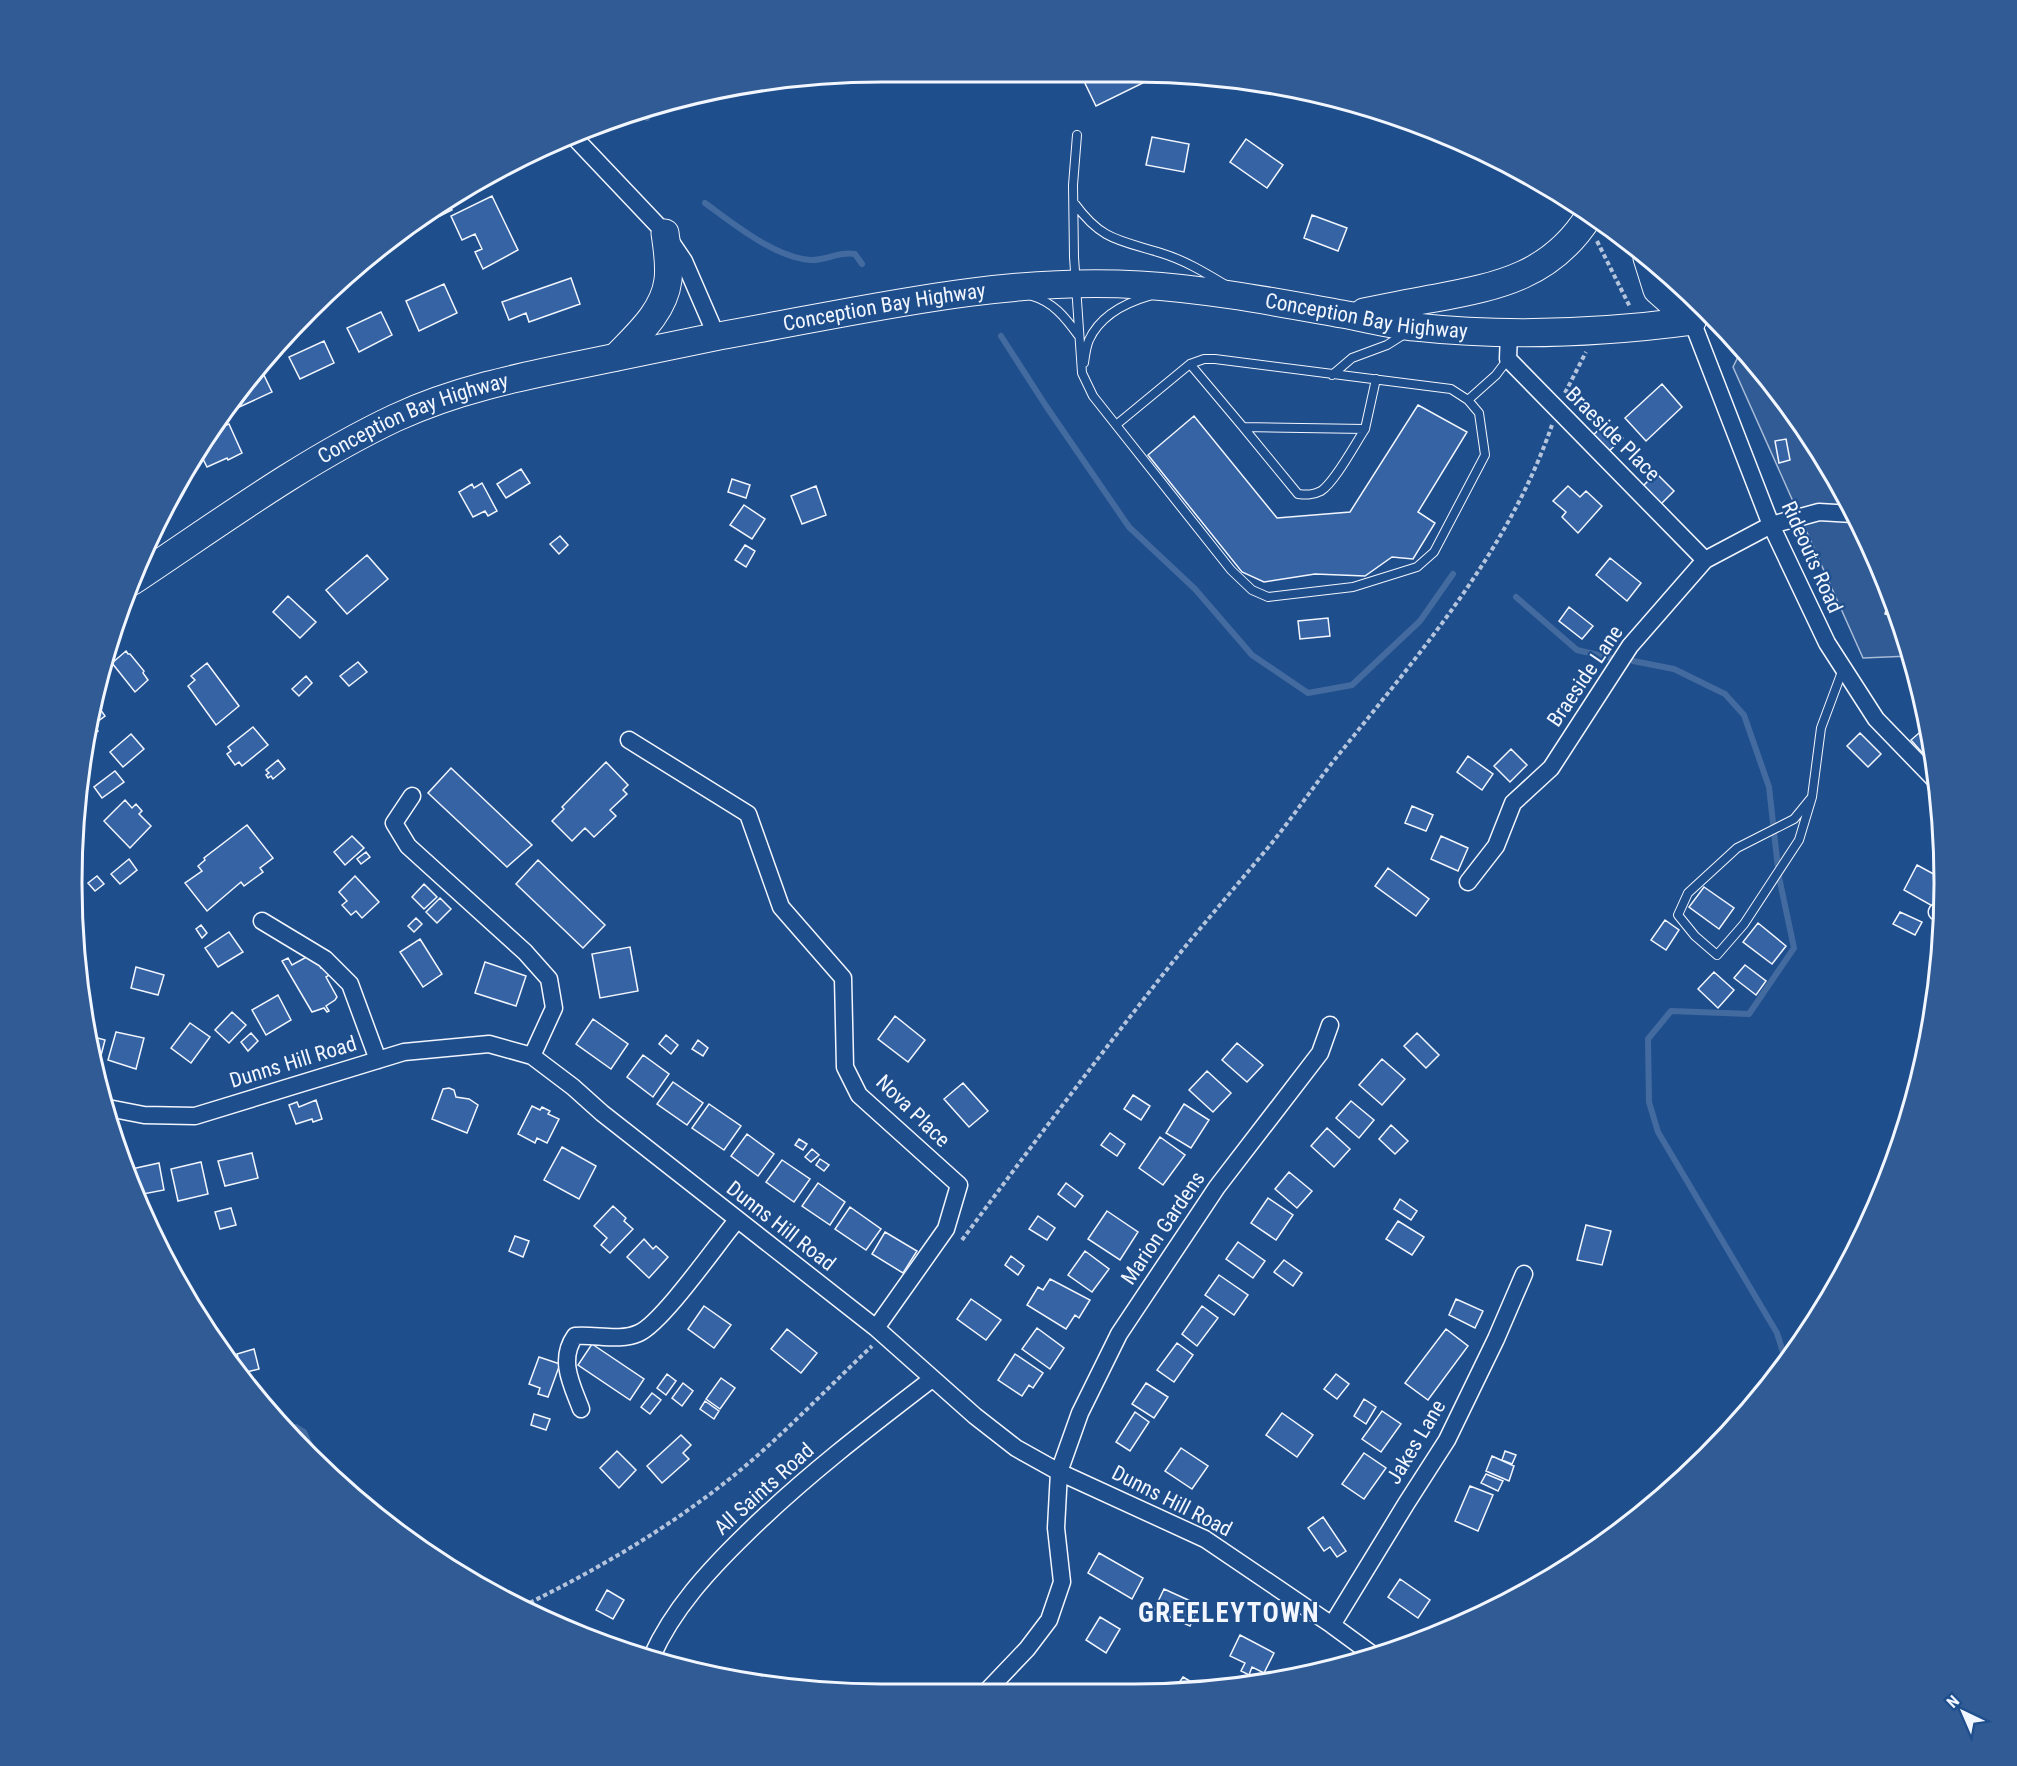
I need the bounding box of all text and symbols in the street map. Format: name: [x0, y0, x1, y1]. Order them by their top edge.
street label: Conception Bay Highway: [781, 278, 987, 336]
street label: Conception Bay Highway: [1263, 289, 1468, 343]
street label: Conception Bay Highway: [314, 368, 511, 469]
street label: Braeside Place: [1561, 382, 1665, 486]
street label: Rideouts Road: [1777, 497, 1847, 617]
street label: Braeside Lane: [1542, 621, 1628, 731]
street label: Dunns Hill Road: [227, 1031, 359, 1093]
street label: Nova Place: [871, 1070, 955, 1152]
street label: Marion Gardens: [1116, 1167, 1210, 1289]
street label: Dunns Hill Road: [722, 1176, 840, 1276]
street label: Jakes Lane: [1382, 1396, 1451, 1488]
street label: All Saints Road: [709, 1438, 819, 1540]
street label: Dunns Hill Road: [1108, 1460, 1236, 1542]
district label: GREELEYTOWN: [1138, 1597, 1320, 1629]
north arrow: [1933, 1682, 1993, 1742]
text: N: [1943, 1691, 1963, 1712]

